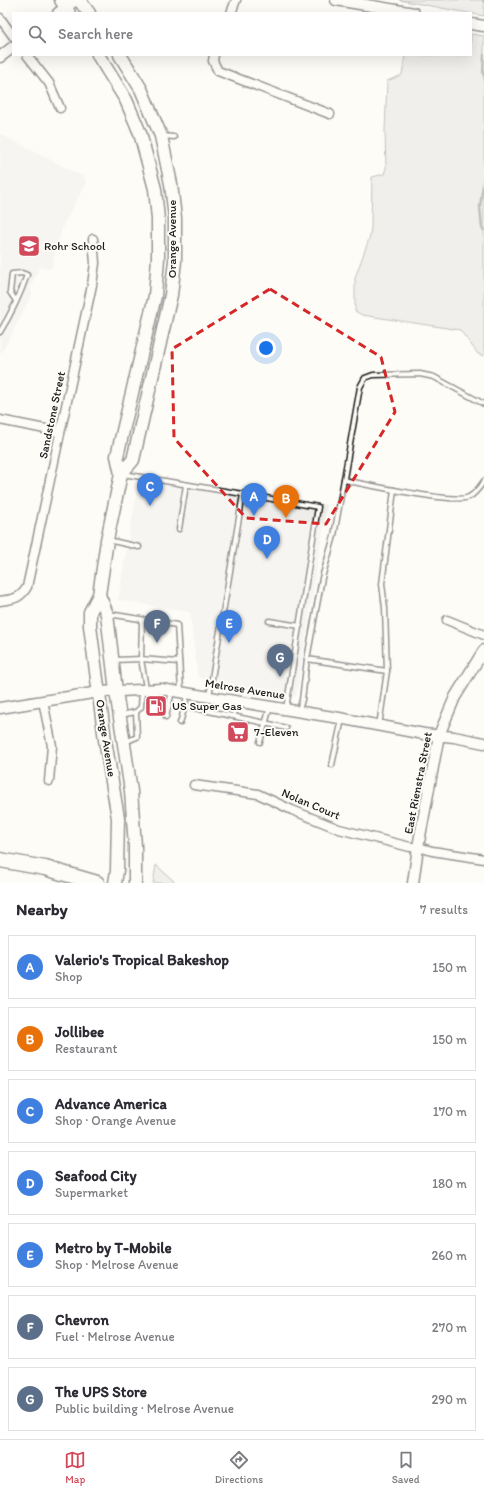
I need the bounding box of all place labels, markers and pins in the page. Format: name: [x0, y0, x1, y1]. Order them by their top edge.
school or university icon: Rohr School: [16, 233, 42, 259]
place label: Rohr School: [44, 239, 106, 253]
pin: C: [137, 473, 163, 506]
pin: A: [241, 483, 267, 516]
pin: B: [273, 485, 299, 518]
pin: D: [254, 526, 280, 559]
pin: F: [144, 610, 170, 643]
pin: E: [216, 610, 242, 643]
pin: G: [267, 644, 293, 677]
fuel station icon: US Super Gas: [143, 693, 169, 719]
place label: US Super Gas: [172, 699, 242, 713]
supermarket icon: 7-Eleven: [225, 719, 251, 745]
place label: 7-Eleven: [254, 725, 299, 739]

